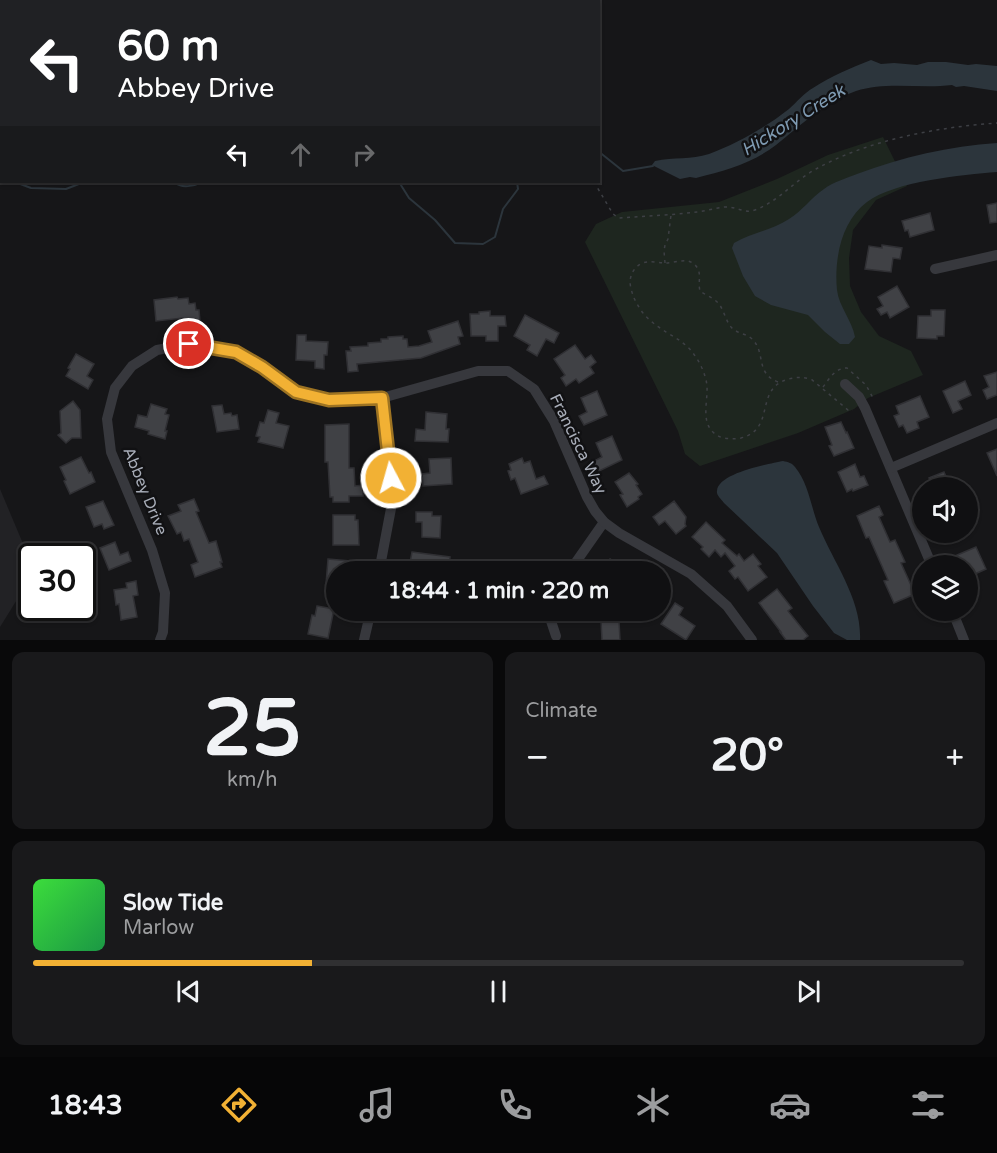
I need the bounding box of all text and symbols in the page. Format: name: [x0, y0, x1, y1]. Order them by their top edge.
text: 60 m: [117, 21, 219, 72]
icon: left: [18, 24, 96, 102]
text: Abbey Drive: [117, 72, 274, 105]
water label: Hickory Creek: [737, 79, 850, 161]
icon: left: [221, 138, 254, 171]
icon: ahead: [284, 138, 317, 171]
icon: right: [347, 138, 380, 171]
pin: [163, 318, 214, 369]
icon: arrive: [172, 327, 205, 360]
street label: Francisca Way: [545, 391, 611, 498]
street label: Abbey Drive: [118, 444, 172, 538]
position arrow: [359, 446, 423, 510]
map controls: [912, 477, 978, 621]
button: sound: [912, 477, 978, 543]
speed limit sign: 30: [18, 543, 96, 621]
button: layers: [912, 555, 978, 621]
text: 18:44 · 1 min · 220 m: [388, 578, 609, 604]
text: 25: [203, 682, 301, 776]
text: Climate: [526, 699, 598, 723]
text: 20°: [710, 729, 784, 783]
text: −: [526, 738, 549, 777]
text: +: [945, 738, 964, 777]
text: km/h: [227, 768, 277, 792]
text: Slow Tide: [123, 890, 223, 916]
text: Marlow: [123, 916, 194, 940]
icon: previous: [172, 975, 205, 1008]
icon: pause: [482, 975, 515, 1008]
icon: next: [792, 975, 825, 1008]
icon: directions: [218, 1084, 260, 1126]
icon: music: [356, 1084, 398, 1126]
icon: phone: [494, 1084, 536, 1126]
icon: climate: [632, 1084, 674, 1126]
icon: car: [769, 1084, 811, 1126]
icon: filters: [907, 1084, 949, 1126]
text: 18:43: [48, 1089, 123, 1122]

